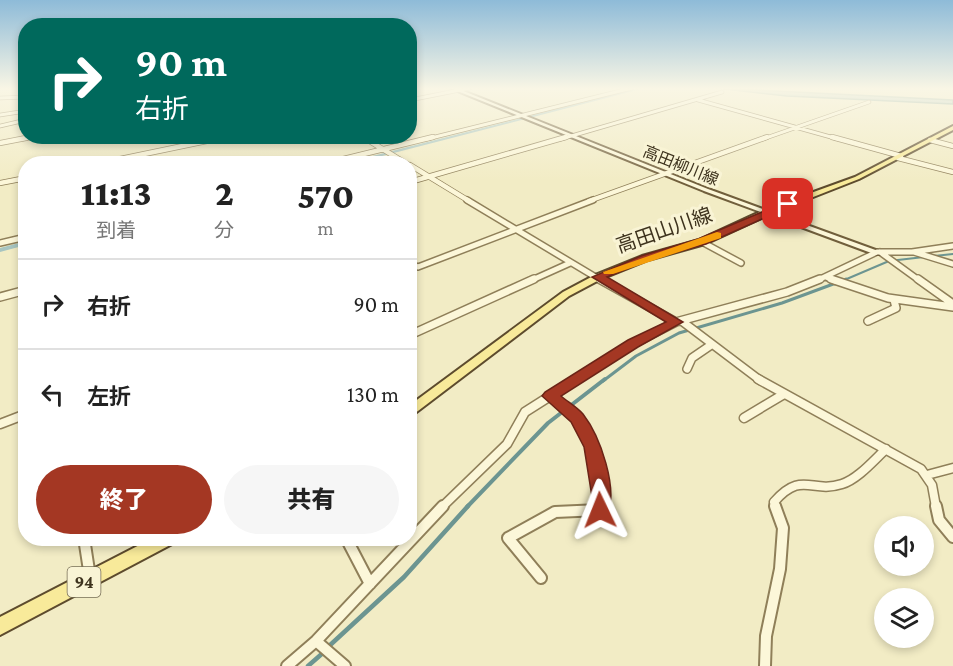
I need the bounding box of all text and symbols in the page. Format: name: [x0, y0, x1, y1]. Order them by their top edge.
text: 90 m: [135, 38, 227, 85]
icon: right: [36, 42, 114, 120]
text: 右折: [135, 94, 189, 124]
street label: 高田柳川線: [641, 143, 721, 188]
text: 11:13: [81, 173, 152, 213]
text: 2: [215, 173, 234, 213]
text: 570: [297, 176, 354, 216]
pin: [762, 178, 813, 229]
icon: arrive: [771, 187, 804, 220]
street label: 高田山川線: [613, 203, 715, 257]
text: m: [318, 217, 334, 239]
text: 到着: [96, 219, 136, 241]
text: 分: [214, 219, 234, 241]
icon: right: [36, 288, 69, 321]
text: 90 m: [354, 292, 399, 317]
text: 右折: [87, 294, 131, 319]
icon: left: [36, 378, 69, 411]
text: 130 m: [347, 382, 399, 407]
text: 左折: [87, 384, 131, 409]
button: 終了: [36, 465, 212, 534]
button: 共有: [224, 465, 399, 534]
position arrow: [568, 478, 632, 542]
map controls: [874, 516, 934, 648]
button: sound: [874, 516, 934, 576]
road number: 94: [68, 567, 100, 597]
button: layers: [874, 588, 934, 648]

